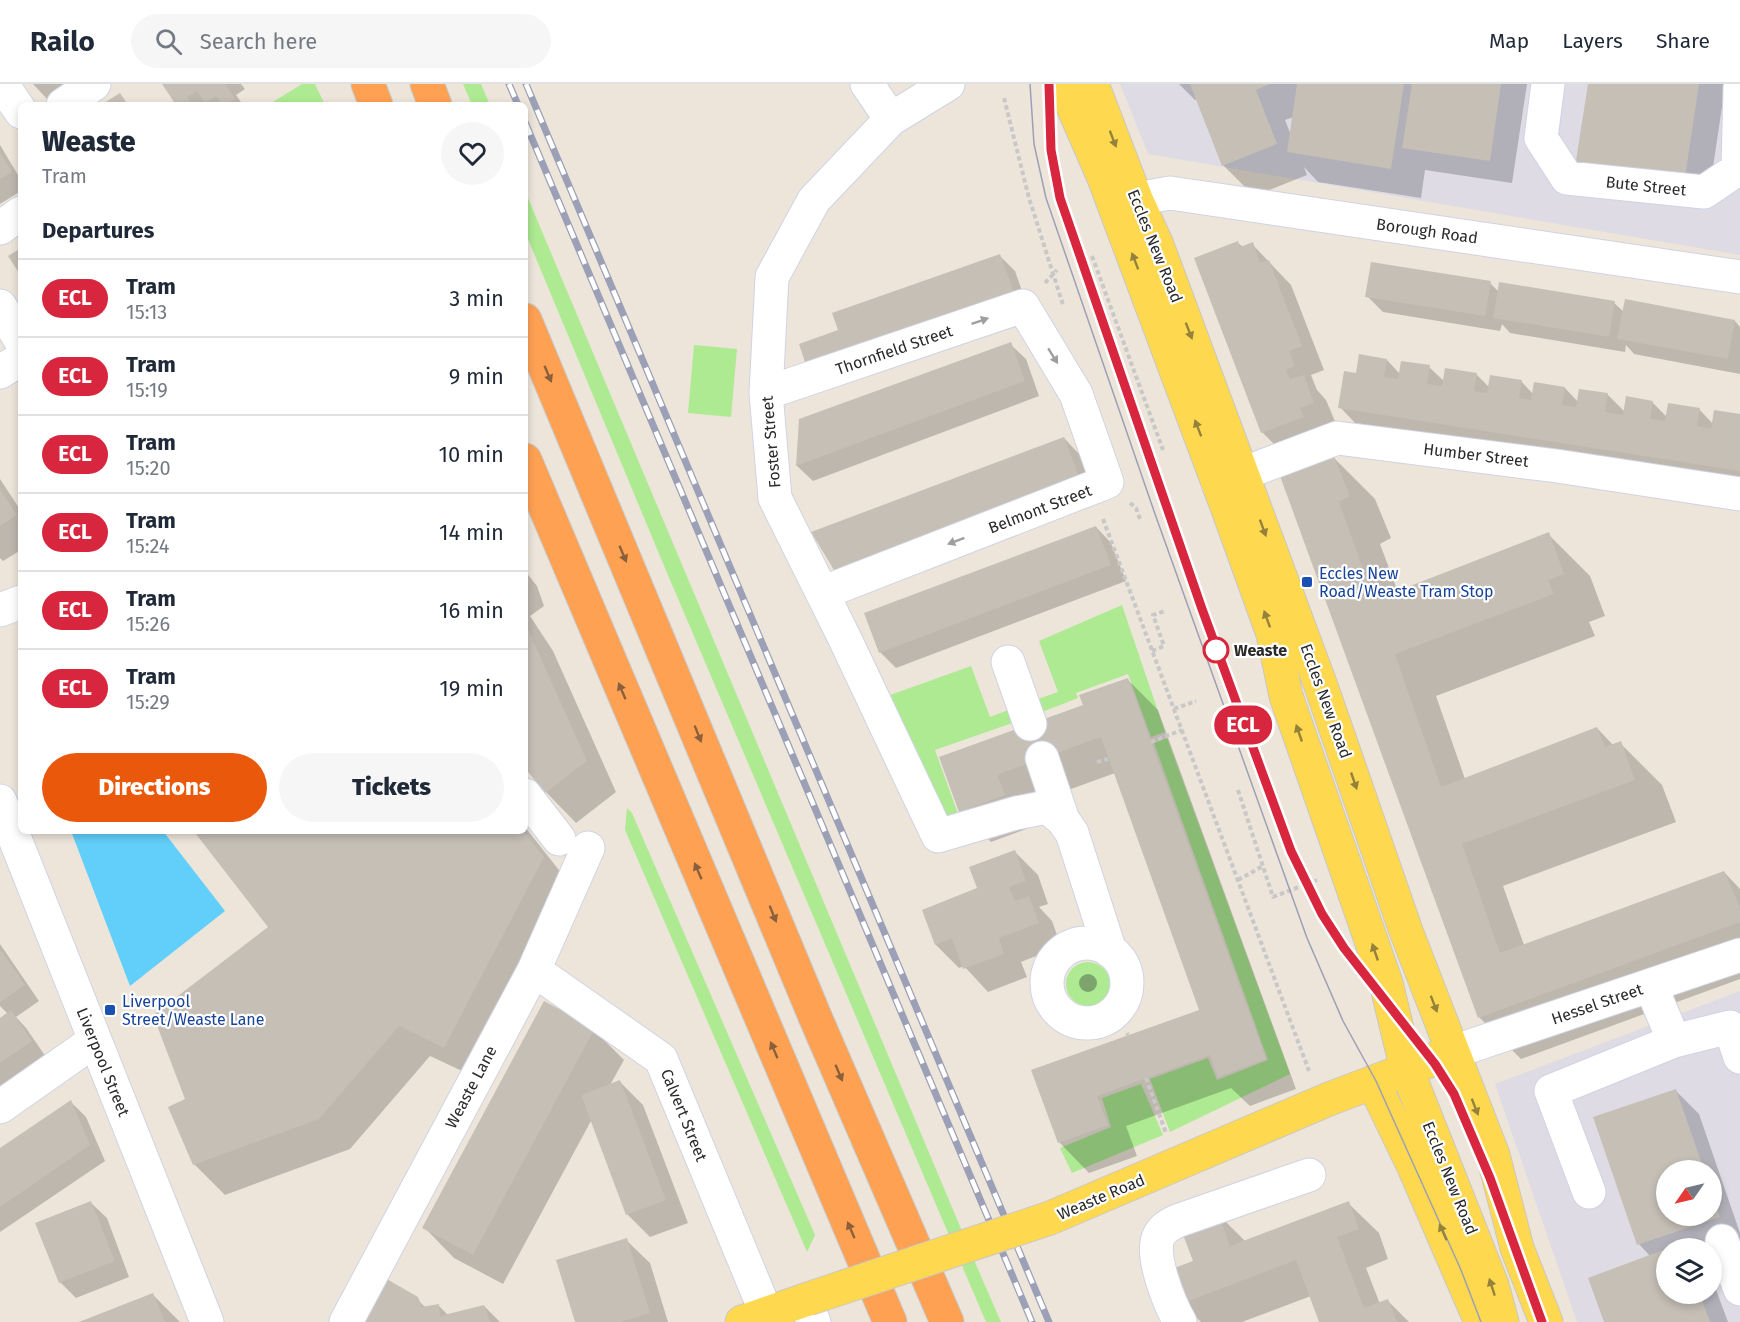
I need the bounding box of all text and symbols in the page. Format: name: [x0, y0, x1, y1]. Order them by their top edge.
search box: [131, 14, 551, 68]
text: Railo: [30, 25, 95, 58]
icon: search: [152, 25, 185, 58]
text: Search here: [200, 28, 317, 55]
text: Map: [1489, 28, 1529, 54]
text: Layers: [1562, 28, 1623, 54]
text: Share: [1656, 28, 1710, 54]
button: heart: [441, 122, 504, 185]
text: Weaste: [42, 125, 136, 158]
one-way arrow: [1109, 130, 1119, 148]
text: Tram: [42, 164, 87, 188]
street label: Bute Street: [1605, 172, 1687, 200]
street label: Eccles New Road: [1124, 187, 1186, 305]
street label: Borough Road: [1375, 214, 1479, 248]
text: Departures: [42, 217, 154, 244]
one-way arrow: [1130, 251, 1140, 269]
text: Tram: [126, 273, 176, 300]
text: ECL: [58, 285, 92, 311]
text: 3 min: [449, 285, 504, 312]
text: 15:13: [126, 300, 167, 324]
one-way arrow: [972, 315, 990, 325]
street label: Thornfield Street: [833, 321, 955, 379]
one-way arrow: [1185, 322, 1194, 340]
one-way arrow: [1048, 348, 1059, 364]
text: Tram: [126, 351, 176, 378]
text: ECL: [58, 363, 92, 389]
text: 9 min: [449, 363, 504, 390]
one-way arrow: [544, 365, 553, 383]
text: 15:19: [126, 378, 168, 402]
street label: Foster Street: [757, 395, 784, 489]
one-way arrow: [1193, 419, 1202, 437]
text: Tram: [126, 429, 176, 456]
street label: Humber Street: [1422, 439, 1530, 471]
text: ECL: [58, 441, 92, 467]
text: 10 min: [438, 441, 504, 468]
text: 15:20: [126, 456, 171, 480]
street label: Belmont Street: [986, 481, 1094, 537]
text: Tram: [126, 507, 176, 534]
text: ECL: [58, 519, 92, 545]
text: 14 min: [439, 519, 504, 546]
one-way arrow: [1259, 519, 1269, 537]
text: 15:24: [126, 534, 169, 558]
one-way arrow: [947, 536, 965, 546]
one-way arrow: [619, 545, 628, 563]
place label: Eccles New Road/Weaste Tram Stop: [1319, 564, 1494, 601]
marker: Eccles New Road/Weaste Tram Stop: [1300, 575, 1314, 589]
text: Tram: [126, 585, 176, 612]
text: ECL: [58, 597, 92, 623]
text: 16 min: [439, 597, 504, 624]
one-way arrow: [1262, 610, 1272, 628]
text: 15:26: [126, 612, 170, 636]
marker: Weaste: [1203, 637, 1229, 663]
place label: Weaste: [1234, 641, 1287, 660]
street label: Eccles New Road: [1296, 641, 1356, 761]
text: Tram: [126, 663, 176, 690]
text: ECL: [58, 675, 92, 701]
text: 19 min: [439, 675, 504, 702]
one-way arrow: [617, 682, 627, 700]
text: 15:29: [126, 690, 170, 714]
line badge: ECL: [1208, 706, 1278, 744]
text: ECL: [1226, 712, 1260, 738]
one-way arrow: [1294, 724, 1304, 742]
one-way arrow: [694, 725, 703, 743]
button: Directions: [42, 753, 267, 822]
button: Tickets: [279, 753, 504, 822]
one-way arrow: [1350, 772, 1360, 790]
one-way arrow: [693, 861, 703, 879]
one-way arrow: [769, 905, 778, 923]
one-way arrow: [1370, 943, 1380, 961]
street label: Hessel Street: [1549, 979, 1645, 1029]
place label: Liverpool Street/Weaste Lane: [122, 992, 264, 1029]
one-way arrow: [1430, 995, 1440, 1013]
marker: Liverpool Street/Weaste Lane: [103, 1003, 117, 1017]
street label: Liverpool Street: [73, 1005, 134, 1119]
one-way arrow: [769, 1041, 779, 1059]
street label: Weaste Lane: [441, 1042, 501, 1132]
one-way arrow: [835, 1064, 844, 1081]
street label: Calvert Street: [657, 1066, 711, 1164]
one-way arrow: [1470, 1098, 1480, 1116]
street label: Eccles New Road: [1419, 1119, 1481, 1237]
north arrow: [1656, 1160, 1722, 1226]
map controls: [1656, 1160, 1722, 1304]
street label: Weaste Road: [1054, 1170, 1148, 1224]
one-way arrow: [846, 1220, 856, 1238]
one-way arrow: [1438, 1222, 1448, 1240]
button: layers: [1656, 1238, 1722, 1304]
one-way arrow: [1487, 1278, 1496, 1296]

